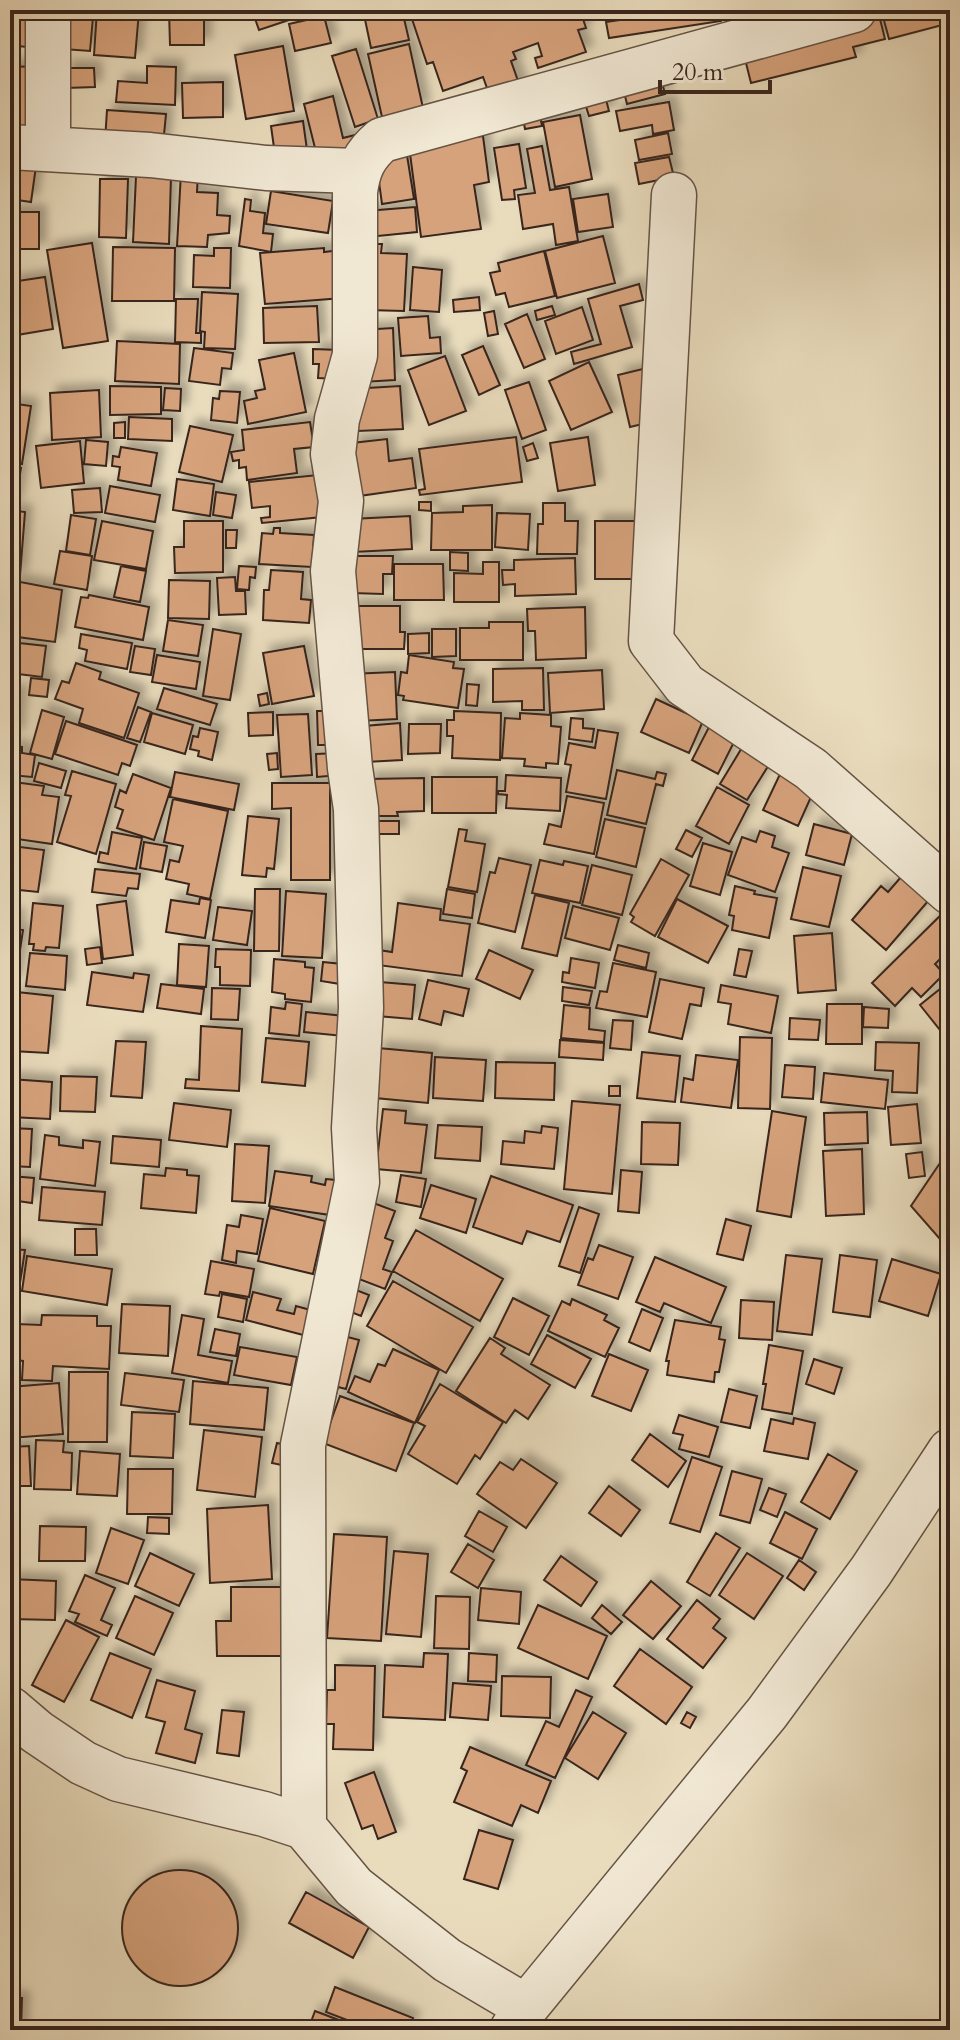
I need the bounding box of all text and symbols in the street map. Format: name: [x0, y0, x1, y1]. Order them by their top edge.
scale bar: [660, 44, 770, 94]
text: 20 m: [672, 56, 724, 89]

